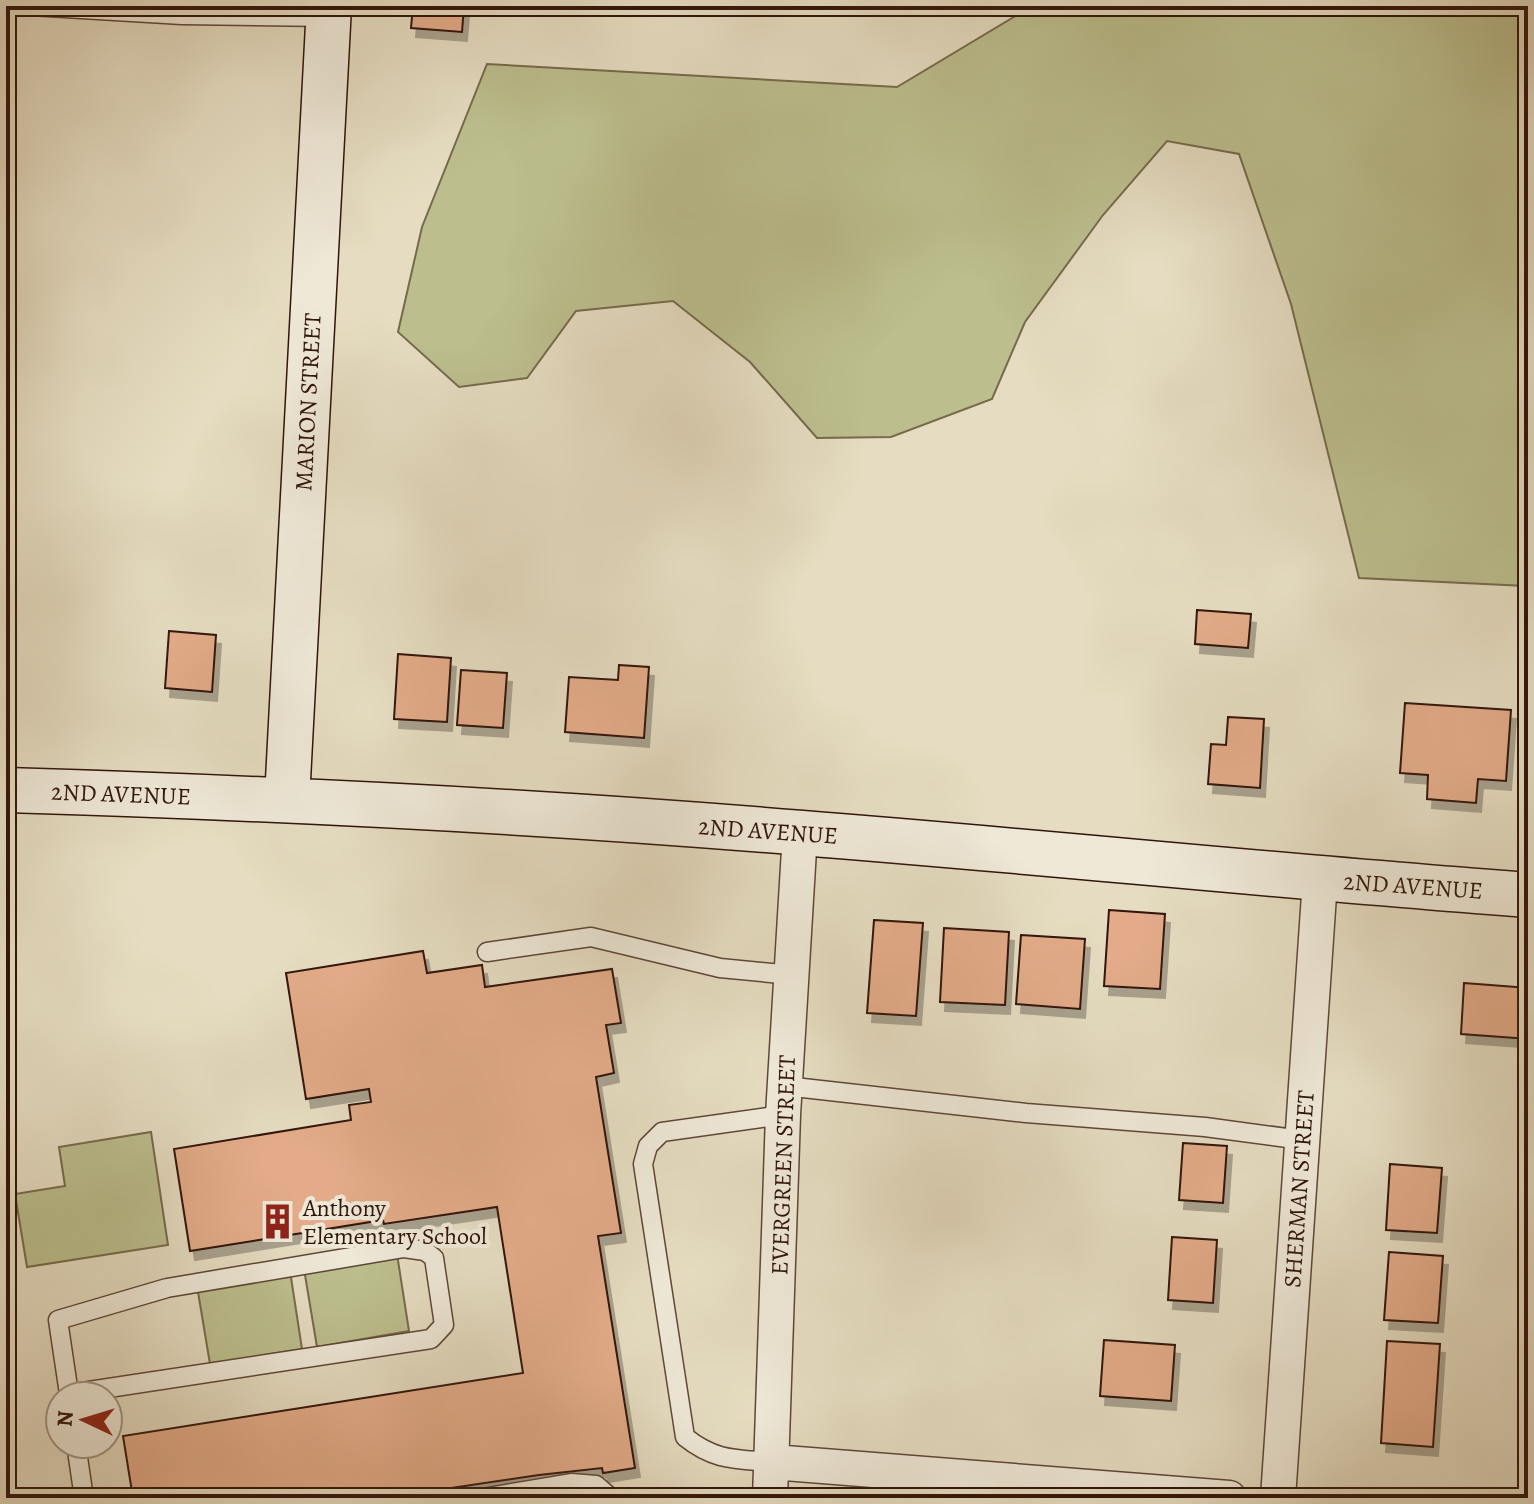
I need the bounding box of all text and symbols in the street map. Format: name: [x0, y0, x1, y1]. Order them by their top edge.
street label: MARION STREET: [287, 312, 329, 492]
street label: 2ND AVENUE: [51, 776, 191, 812]
street label: 2ND AVENUE: [697, 810, 839, 852]
street label: 2ND AVENUE: [1342, 865, 1484, 907]
street label: EVERGREEN STREET: [763, 1054, 803, 1276]
street label: SHERMAN STREET: [1276, 1089, 1322, 1289]
place label: Anthony Elementary School: [302, 1192, 487, 1252]
building icon: Anthony Elementary School: [258, 1203, 296, 1241]
north arrow: [44, 1380, 124, 1460]
text: N: [50, 1410, 81, 1428]

